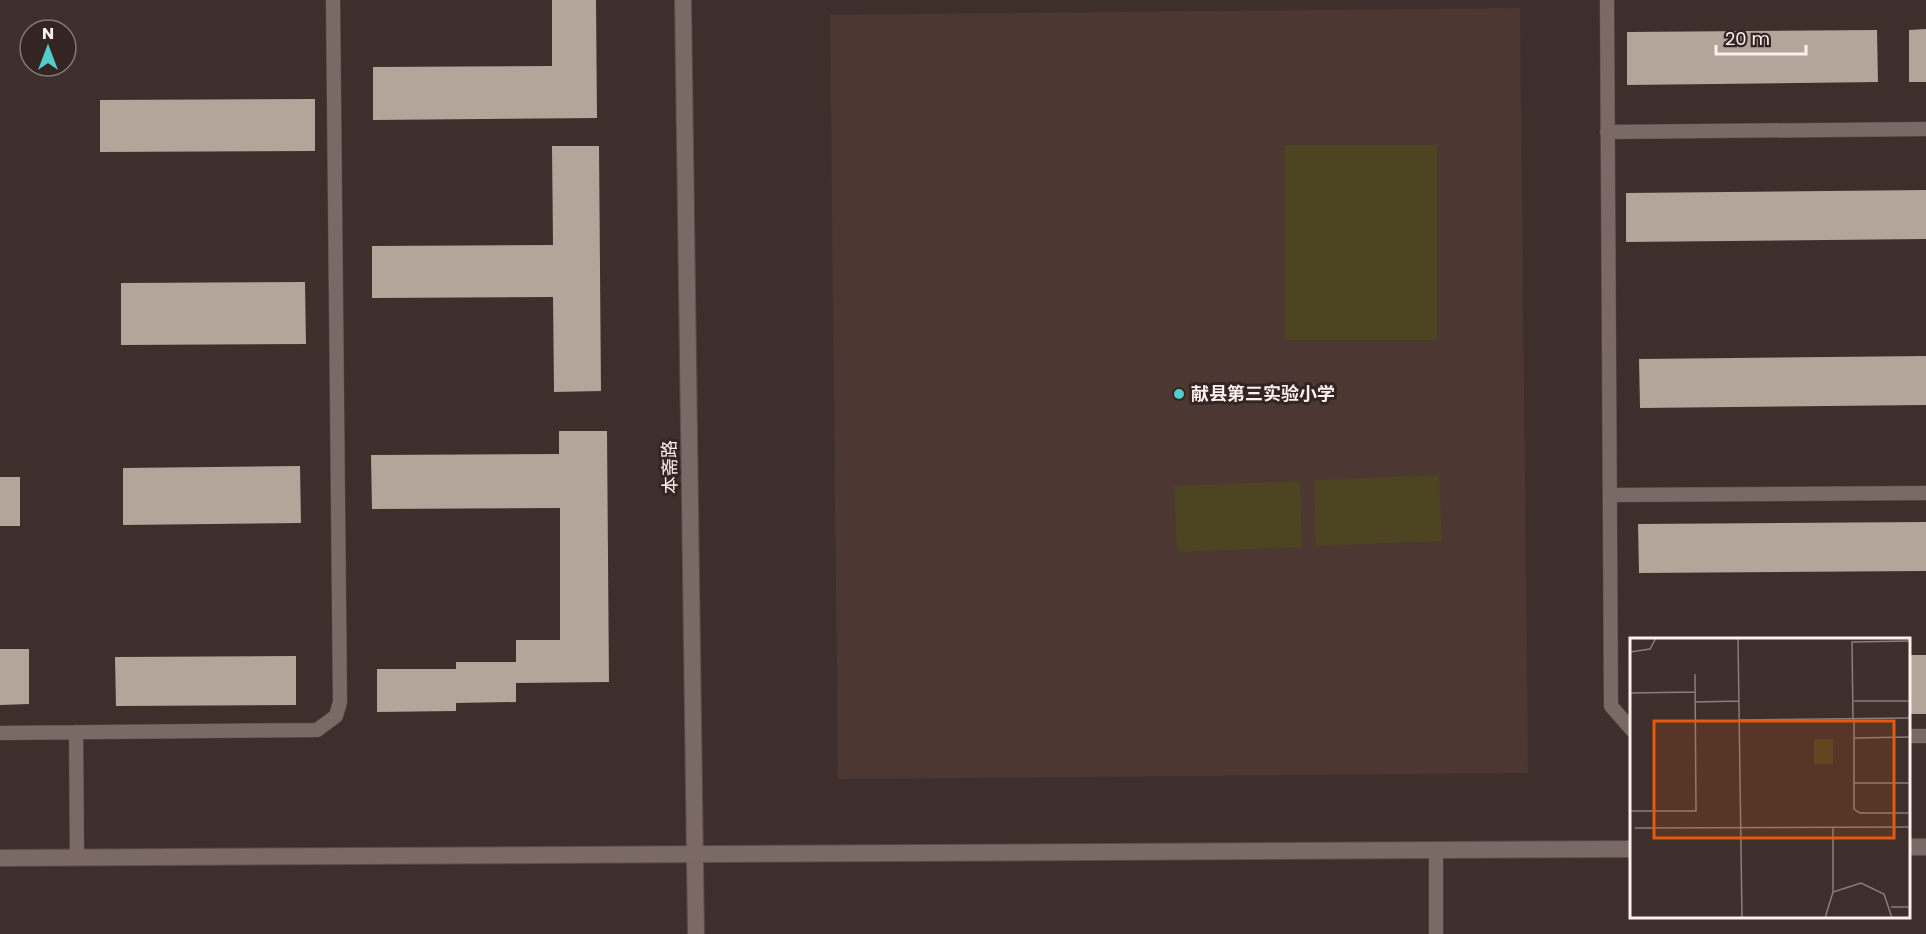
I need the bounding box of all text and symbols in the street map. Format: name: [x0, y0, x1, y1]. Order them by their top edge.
north arrow: [18, 18, 78, 78]
scale bar: [1716, 18, 1806, 56]
text: N: [42, 22, 54, 45]
text: 20 m: [1725, 26, 1770, 51]
place label: 献县第三实验小学: [1191, 381, 1335, 406]
marker: 献县第三实验小学: [1172, 387, 1186, 401]
street label: 本斋路: [657, 440, 682, 494]
inset map: [1630, 638, 1911, 919]

